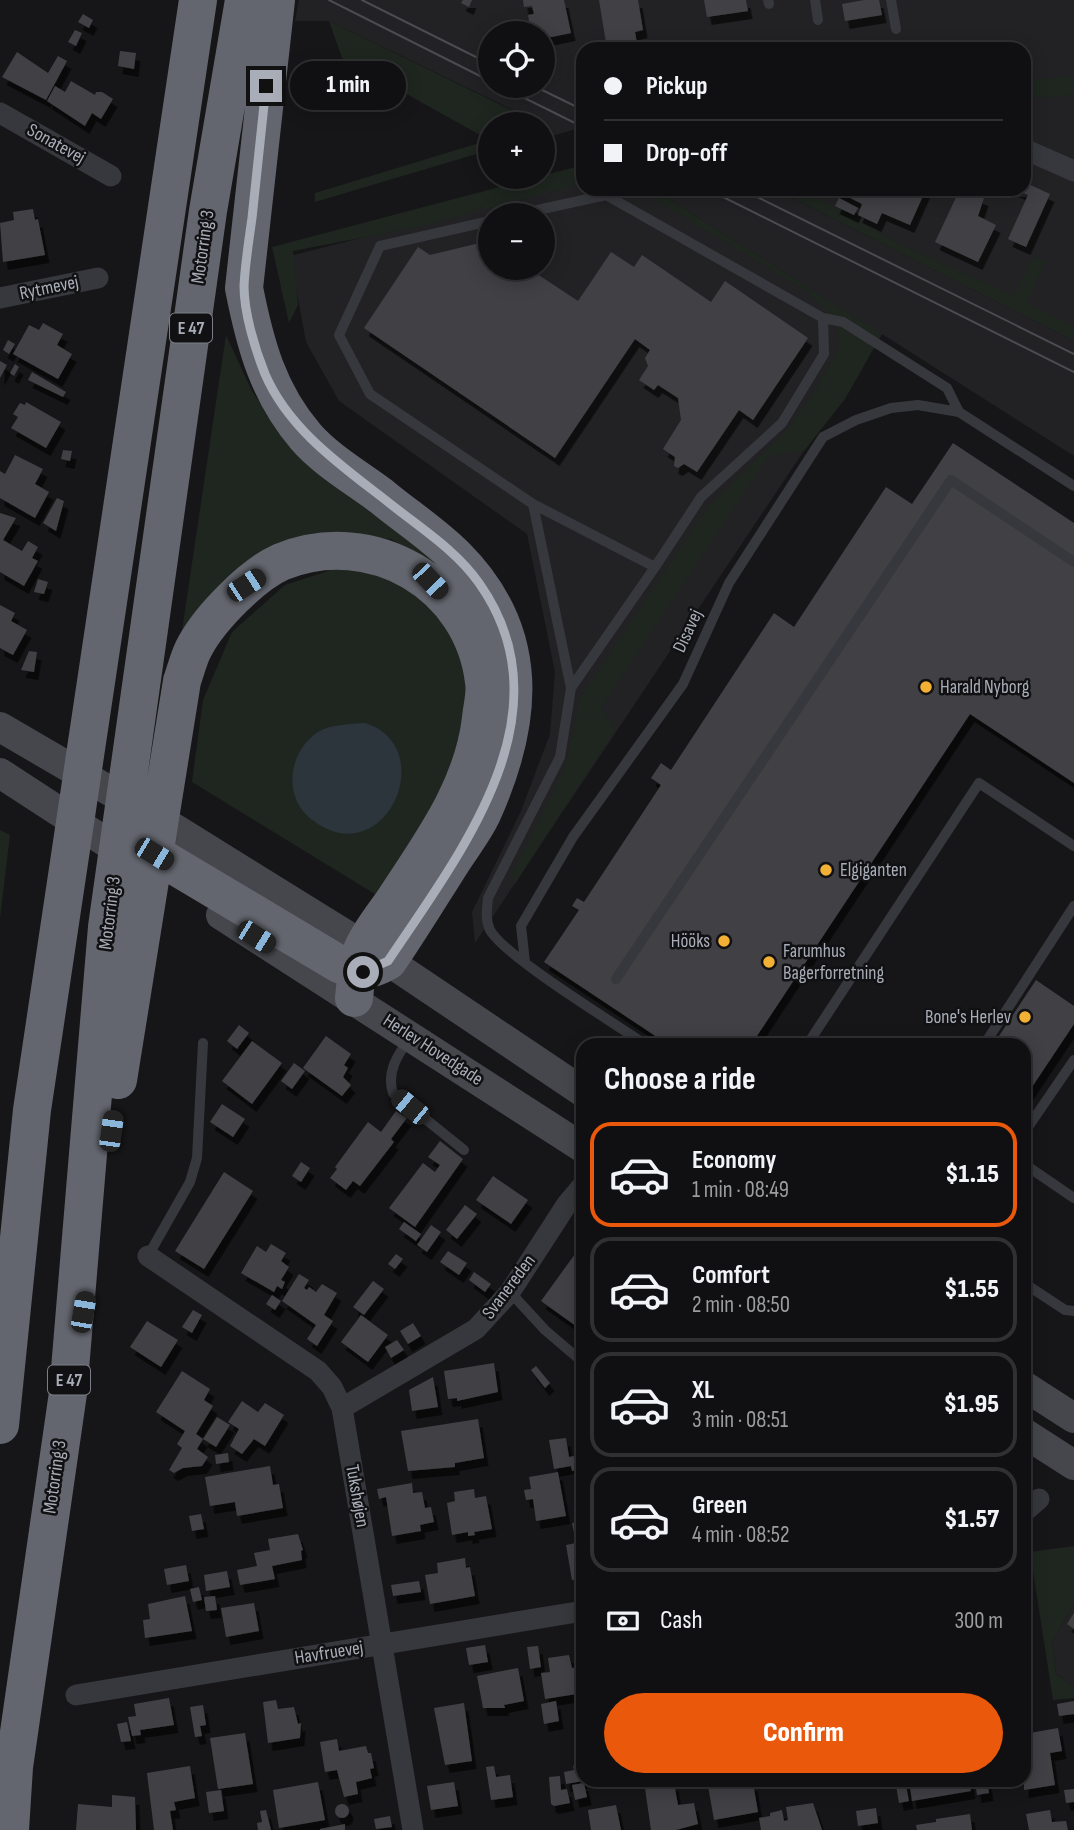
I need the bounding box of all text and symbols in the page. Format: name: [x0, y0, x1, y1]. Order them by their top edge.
map controls: [478, 21, 555, 280]
button: locate: [478, 21, 555, 98]
callout: 1 min: [290, 62, 406, 110]
route end: [250, 70, 282, 102]
text: 1 min: [326, 71, 370, 99]
text: Pickup: [646, 71, 708, 102]
button: +: [478, 112, 555, 189]
street label: Sonatevej: [23, 119, 89, 169]
text: Drop-off: [646, 138, 727, 169]
button: −: [478, 203, 555, 280]
street label: Motorring 3: [186, 209, 220, 285]
street label: Rytmevej: [17, 271, 81, 305]
road number: E 47: [170, 314, 212, 342]
car: [408, 559, 453, 603]
car: [223, 565, 270, 605]
street label: Disavej: [668, 606, 708, 656]
place label: Harald Nyborg: [940, 676, 1030, 699]
marker: Harald Nyborg: [918, 679, 934, 695]
car: [131, 834, 178, 874]
place label: Elgiganten: [840, 859, 907, 882]
marker: Elgiganten: [818, 862, 834, 878]
street label: Motorring 3: [94, 875, 126, 951]
car: [233, 917, 280, 957]
place label: Hööks: [671, 930, 710, 953]
marker: Hööks: [716, 933, 732, 949]
place label: Farumhus Bagerforretning: [783, 940, 884, 985]
marker: Farumhus Bagerforretning: [761, 954, 777, 970]
route start: [347, 956, 379, 988]
place label: Bone's Herlev: [925, 1006, 1011, 1029]
street label: Herlev Hovedgade: [379, 1009, 487, 1091]
marker: Bone's Herlev: [1017, 1009, 1033, 1025]
text: Choose a ride: [604, 1060, 756, 1099]
car: [388, 1086, 433, 1128]
car: [98, 1109, 125, 1153]
icon: car: [608, 1143, 671, 1206]
text: Economy: [692, 1145, 776, 1176]
text: $1.15: [945, 1159, 999, 1190]
text: 1 min · 08:49: [692, 1176, 789, 1204]
street label: Svanereden: [477, 1250, 541, 1324]
icon: car: [608, 1258, 671, 1321]
text: Comfort: [692, 1260, 770, 1291]
text: $1.55: [944, 1274, 999, 1305]
car: [70, 1289, 97, 1335]
text: 2 min · 08:50: [692, 1291, 790, 1319]
road number: E 47: [48, 1366, 90, 1394]
icon: car: [608, 1373, 671, 1436]
text: XL: [692, 1375, 714, 1406]
text: $1.95: [944, 1389, 999, 1420]
text: 3 min · 08:51: [692, 1406, 788, 1434]
street label: Motorring 3: [38, 1439, 72, 1515]
street label: Tukshøjen: [340, 1463, 374, 1529]
icon: car: [608, 1488, 671, 1551]
text: Green: [692, 1490, 747, 1521]
text: $1.57: [944, 1504, 999, 1535]
text: 4 min · 08:52: [692, 1521, 789, 1549]
icon: cash: [604, 1602, 642, 1640]
text: Cash: [660, 1605, 703, 1636]
text: 300 m: [954, 1607, 1003, 1635]
street label: Havfruevej: [293, 1636, 365, 1670]
button: Confirm: [604, 1693, 1003, 1773]

